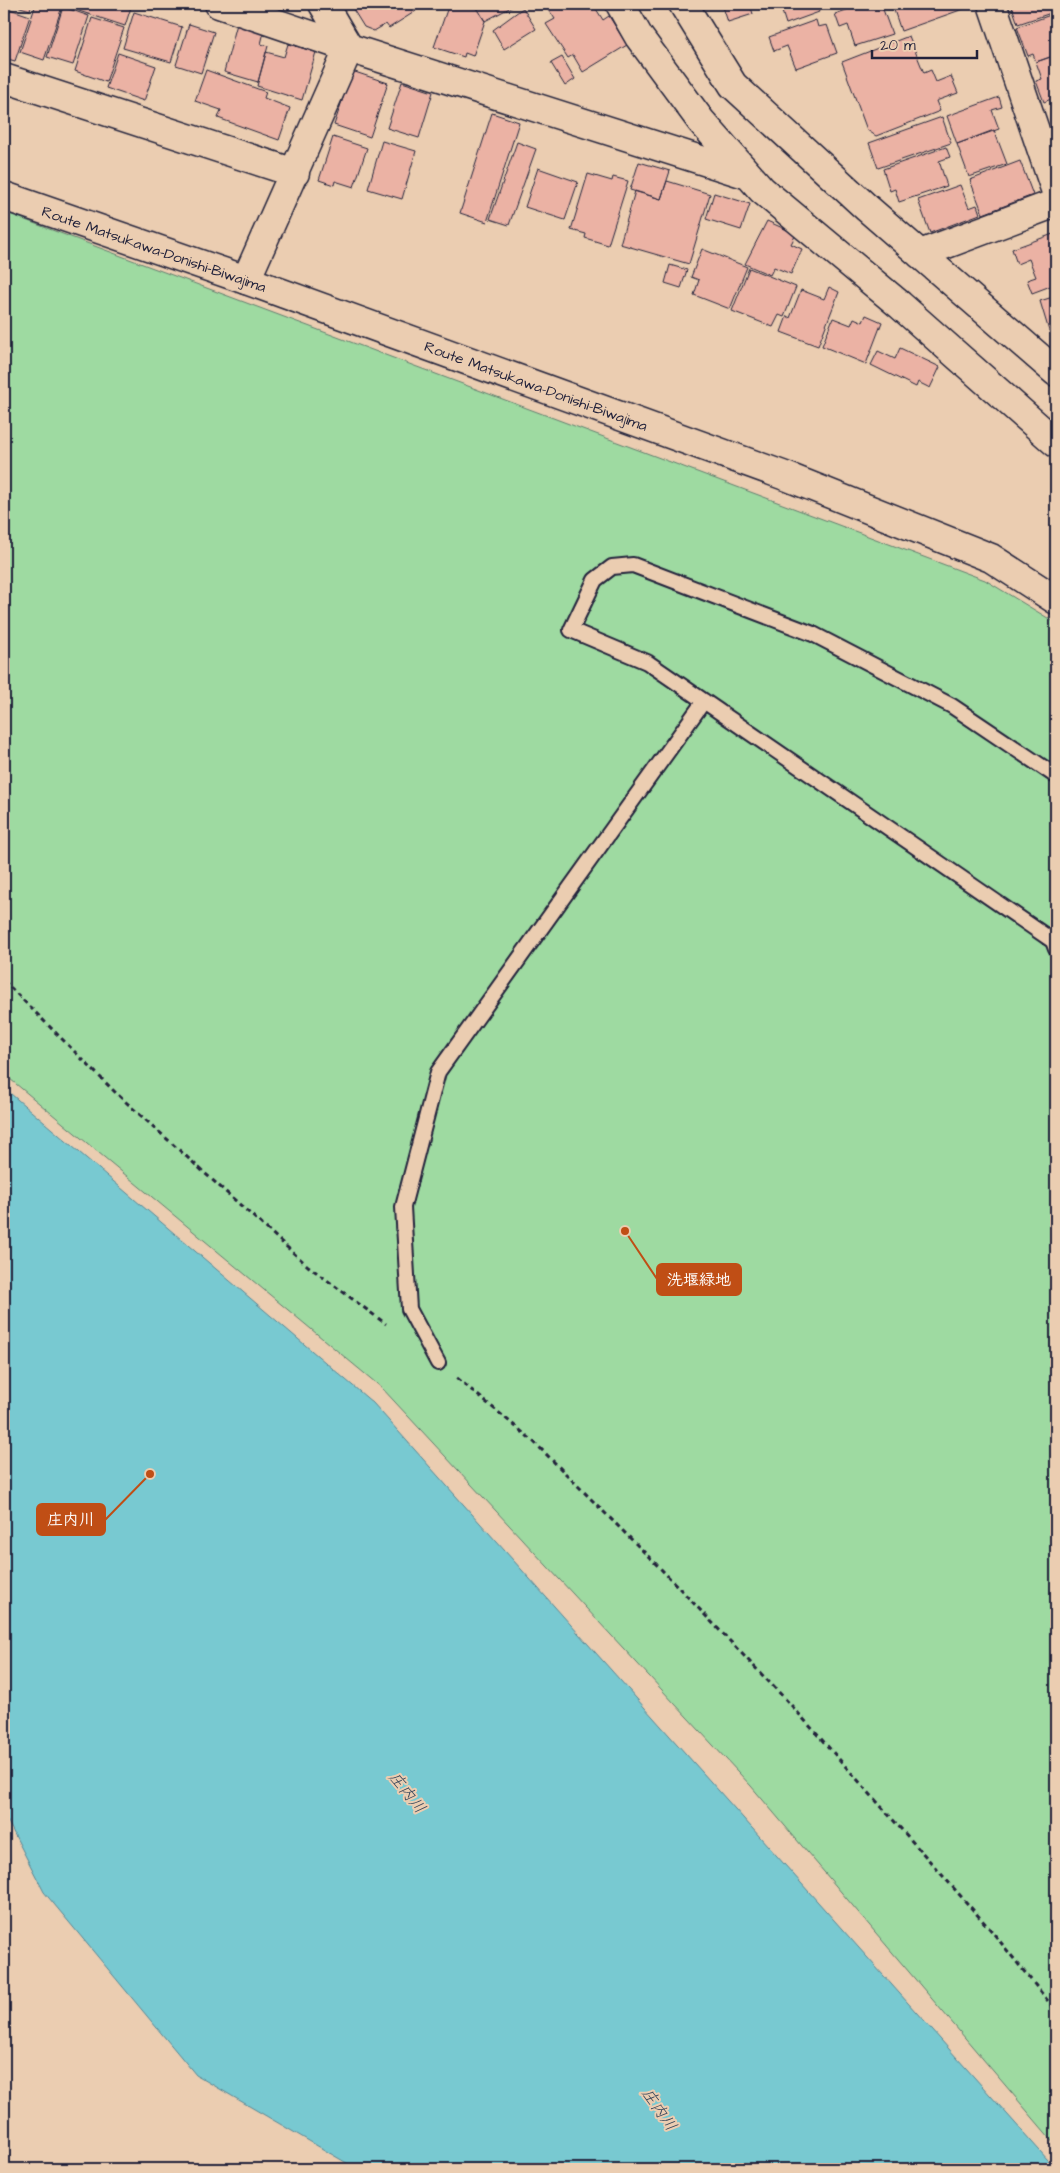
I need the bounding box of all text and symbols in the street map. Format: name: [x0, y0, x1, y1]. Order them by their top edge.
scale bar: [872, 28, 978, 60]
text: 20 m: [880, 35, 916, 56]
street label: Route Matsukawa-Donishi-Biwajima: [39, 201, 269, 298]
street label: Route Matsukawa-Donishi-Biwajima: [421, 336, 651, 437]
callout: 洗堰緑地: [657, 1264, 741, 1295]
text: 洗堰緑地: [667, 1269, 731, 1291]
callout: 庄内川: [37, 1504, 105, 1535]
text: 庄内川: [47, 1509, 95, 1531]
water label: 庄内川: [384, 1767, 431, 1818]
water label: 庄内川: [636, 2084, 682, 2136]

